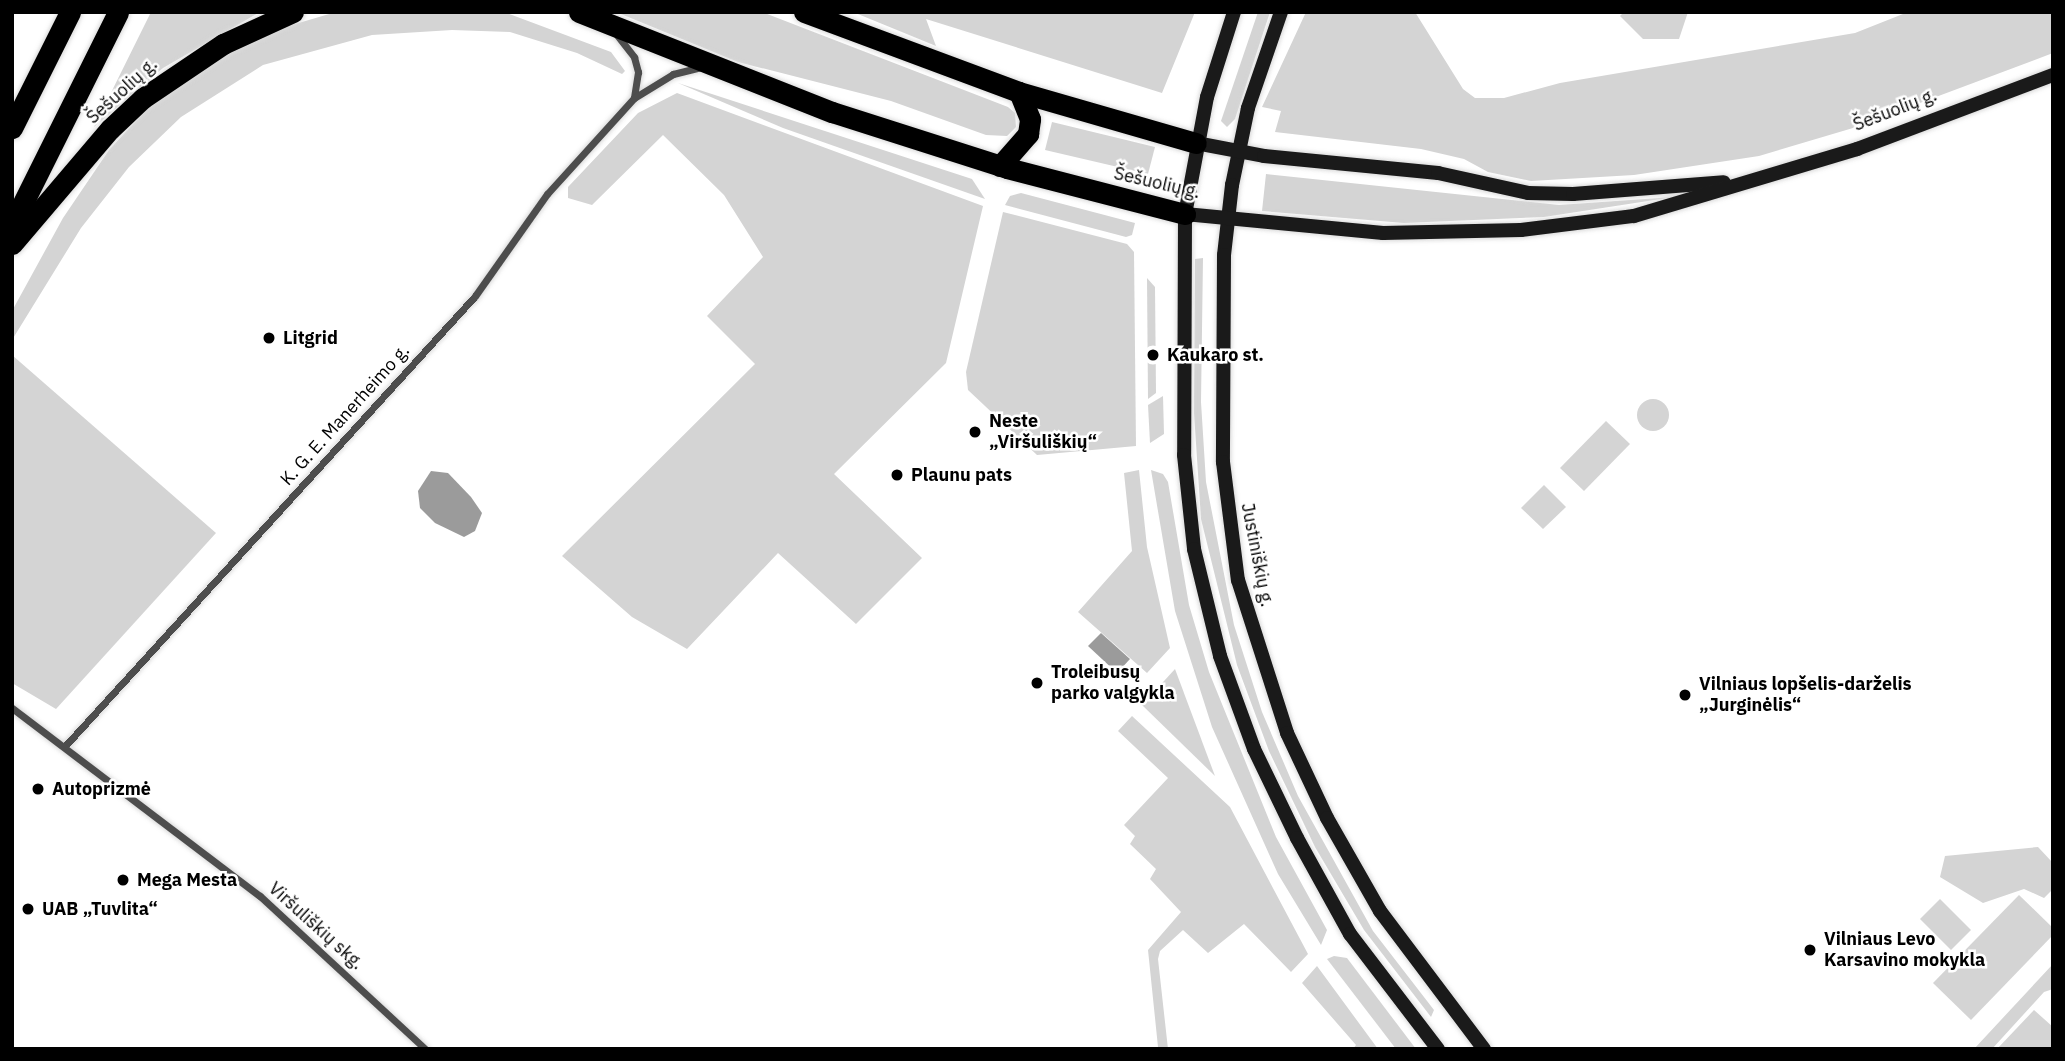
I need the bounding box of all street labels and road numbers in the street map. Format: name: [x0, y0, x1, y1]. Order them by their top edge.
street label: Šešuolių g.: [82, 54, 162, 128]
street label: Šešuolių g.: [1850, 84, 1940, 136]
street label: Šešuolių g.: [1112, 163, 1202, 203]
street label: K. G. E. Manerheimo g.: [276, 340, 414, 490]
street label: Justiniškių g.: [1236, 501, 1278, 609]
street label: Viršuliškių skg.: [264, 878, 368, 974]

